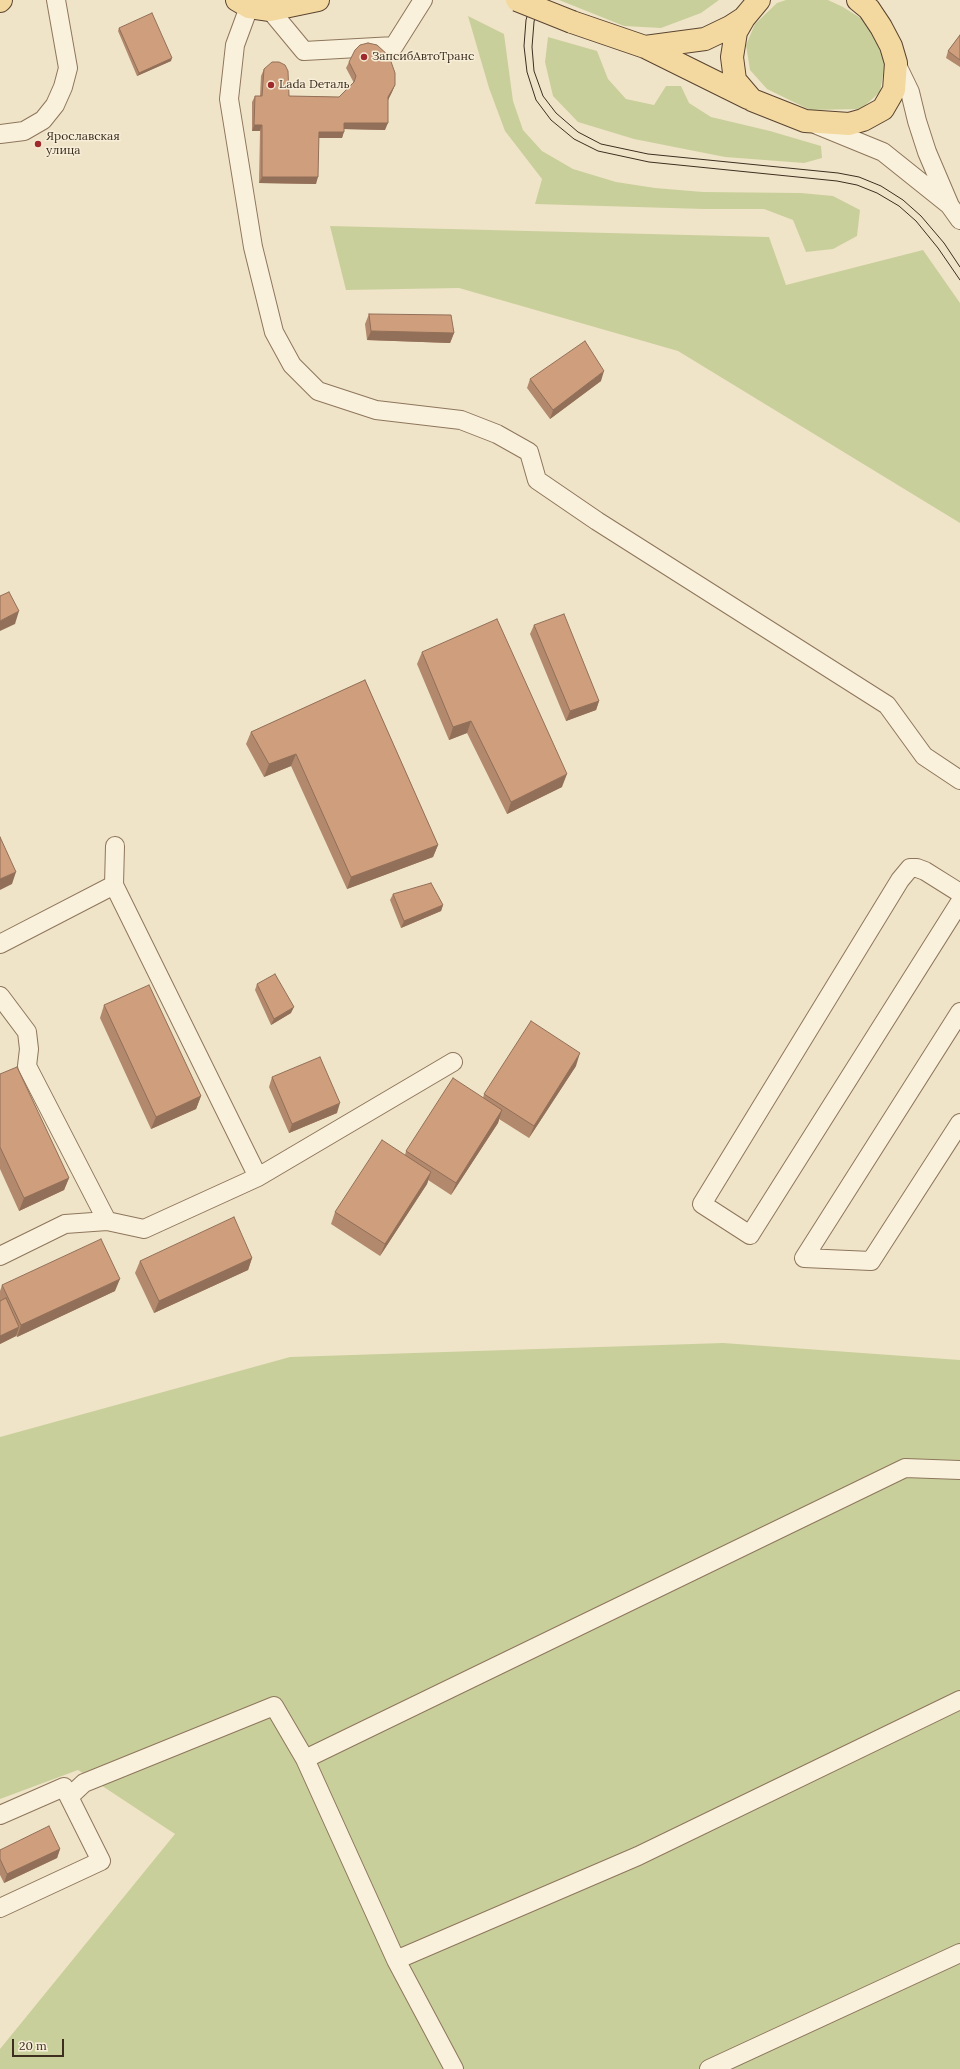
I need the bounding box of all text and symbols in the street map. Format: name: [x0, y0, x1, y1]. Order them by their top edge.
place label: ЗапсибАвтоТранс: [372, 50, 474, 64]
marker: ЗапсибАвтоТранс: [359, 52, 369, 62]
place label: Lada Dеталь: [279, 78, 350, 92]
marker: Lada Dеталь: [266, 80, 276, 90]
place label: Ярославская улица: [46, 130, 120, 158]
marker: Ярославская улица: [33, 139, 43, 149]
scale bar: [14, 2031, 66, 2057]
text: 20 m: [19, 2038, 47, 2053]

